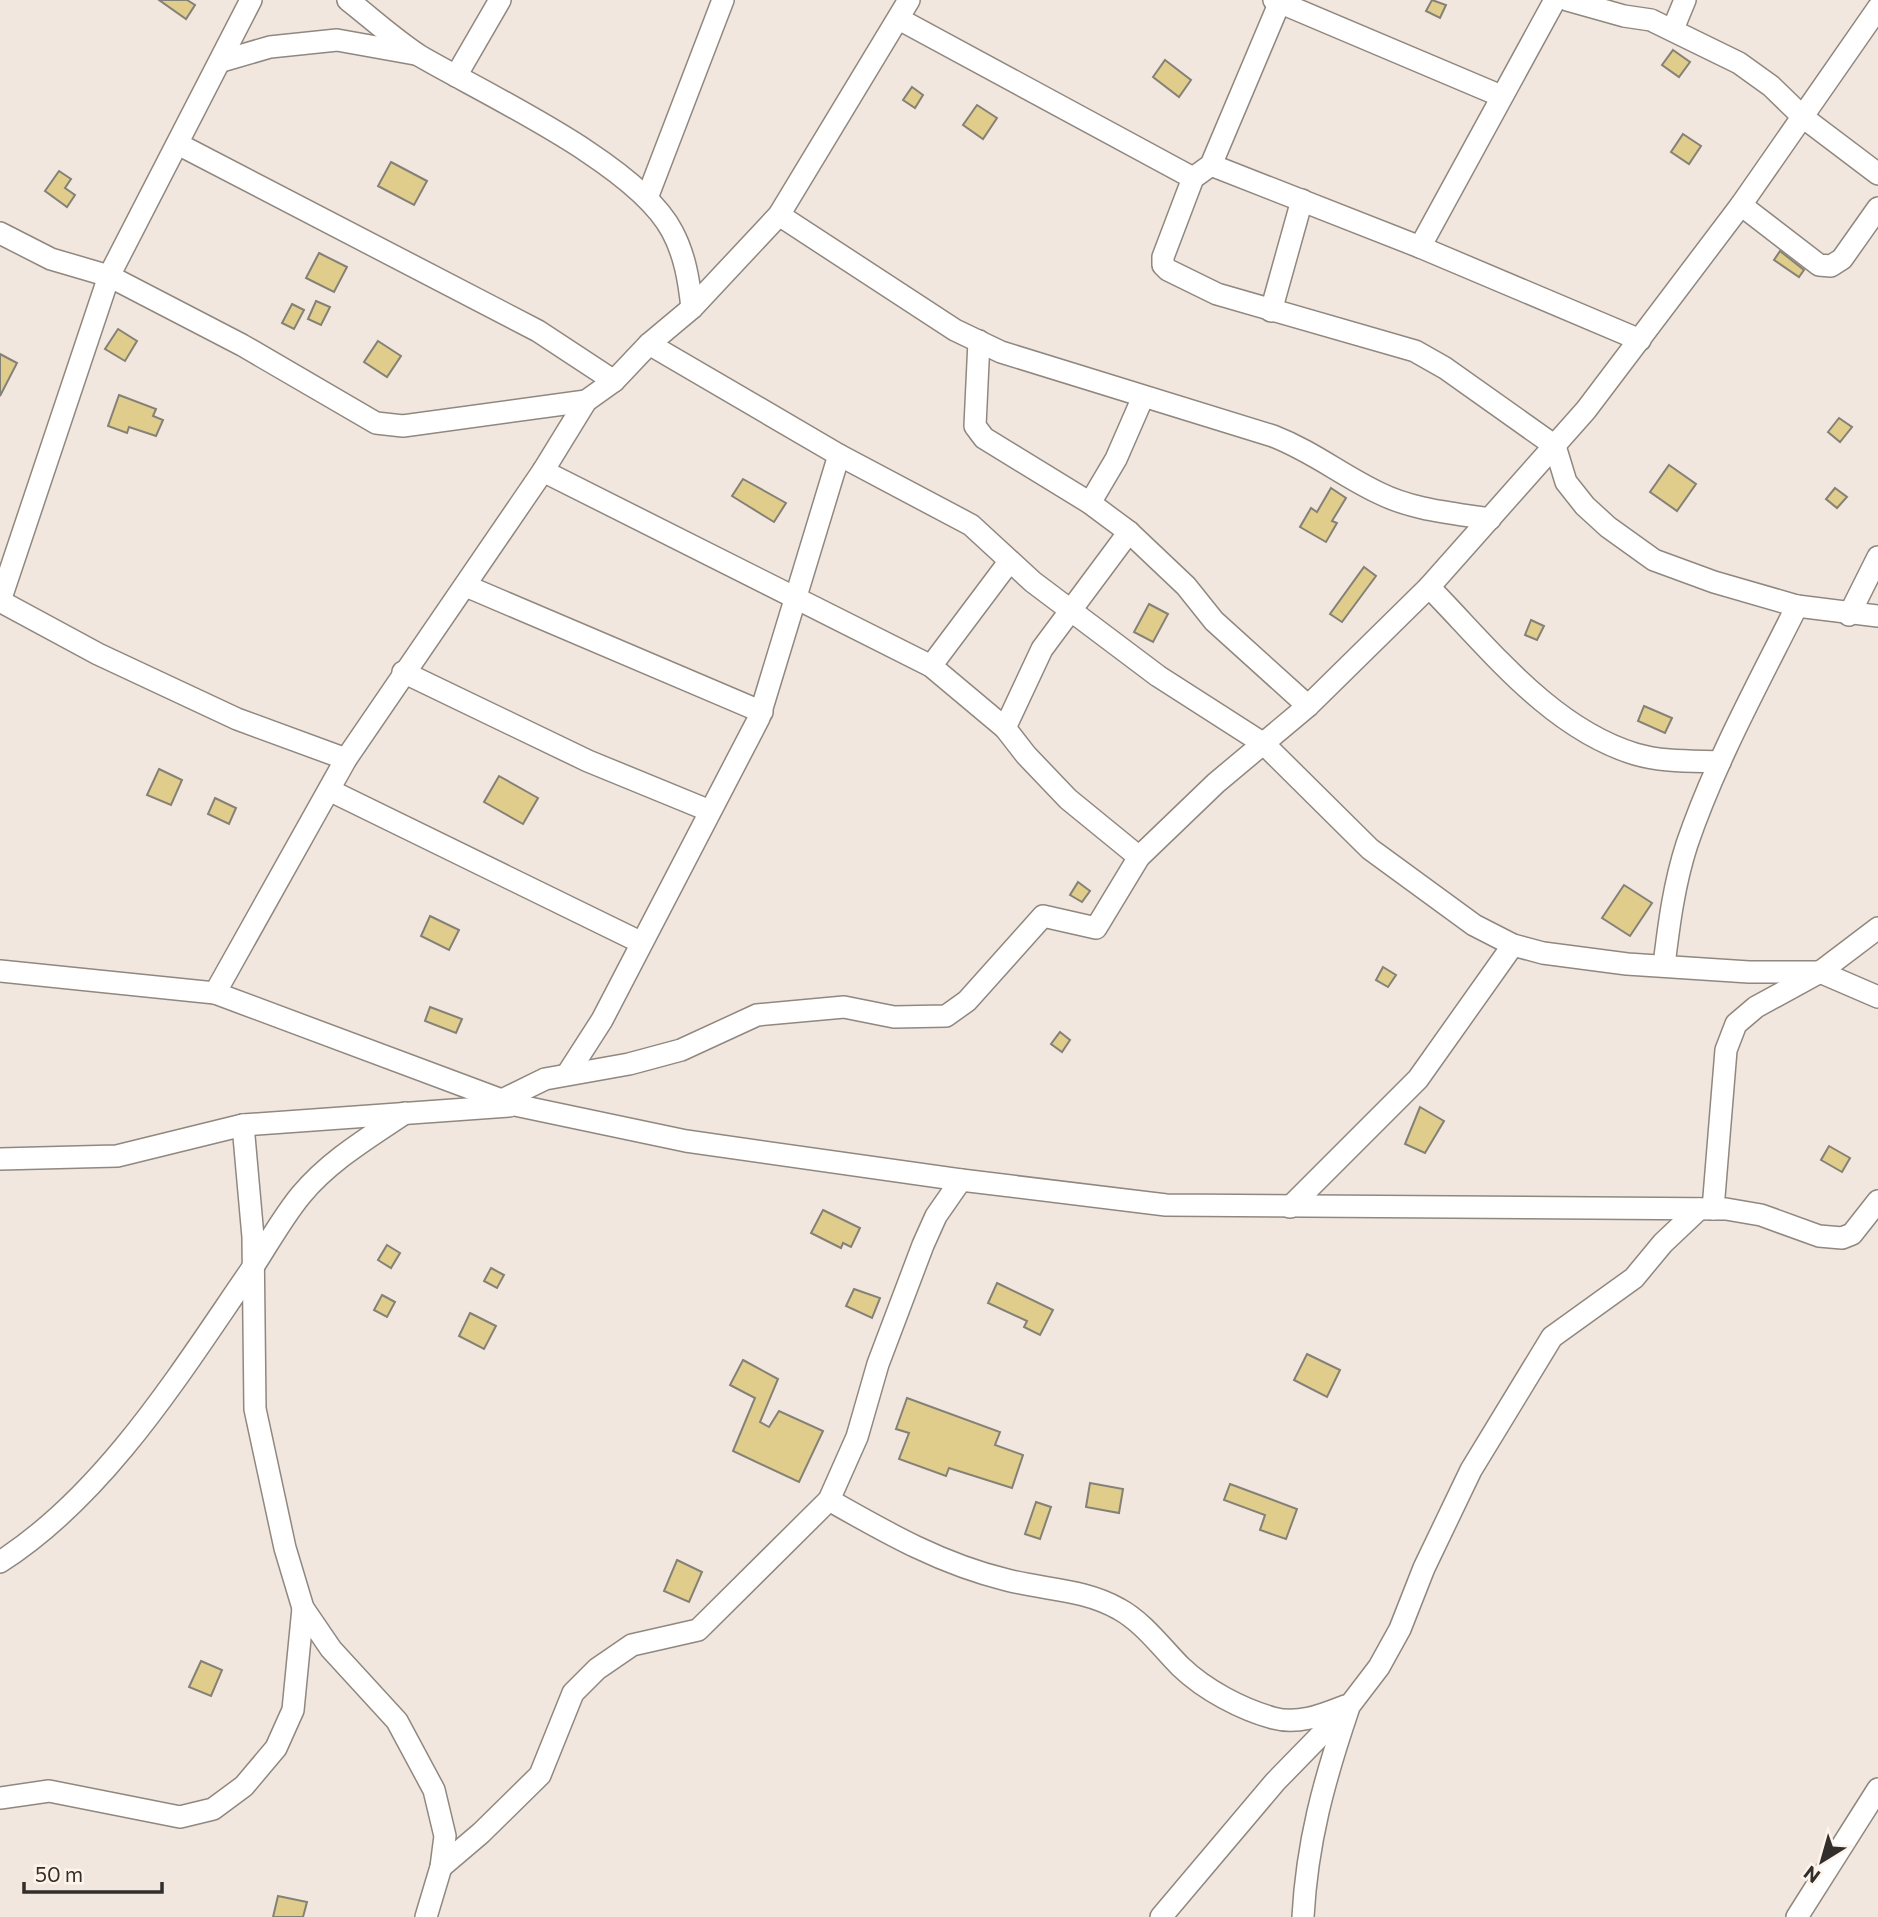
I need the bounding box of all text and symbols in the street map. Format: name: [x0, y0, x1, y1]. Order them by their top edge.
north arrow: [1787, 1826, 1857, 1896]
scale bar: [24, 1850, 163, 1894]
text: 50 m: [35, 1861, 83, 1886]
text: N: [1799, 1861, 1824, 1888]

